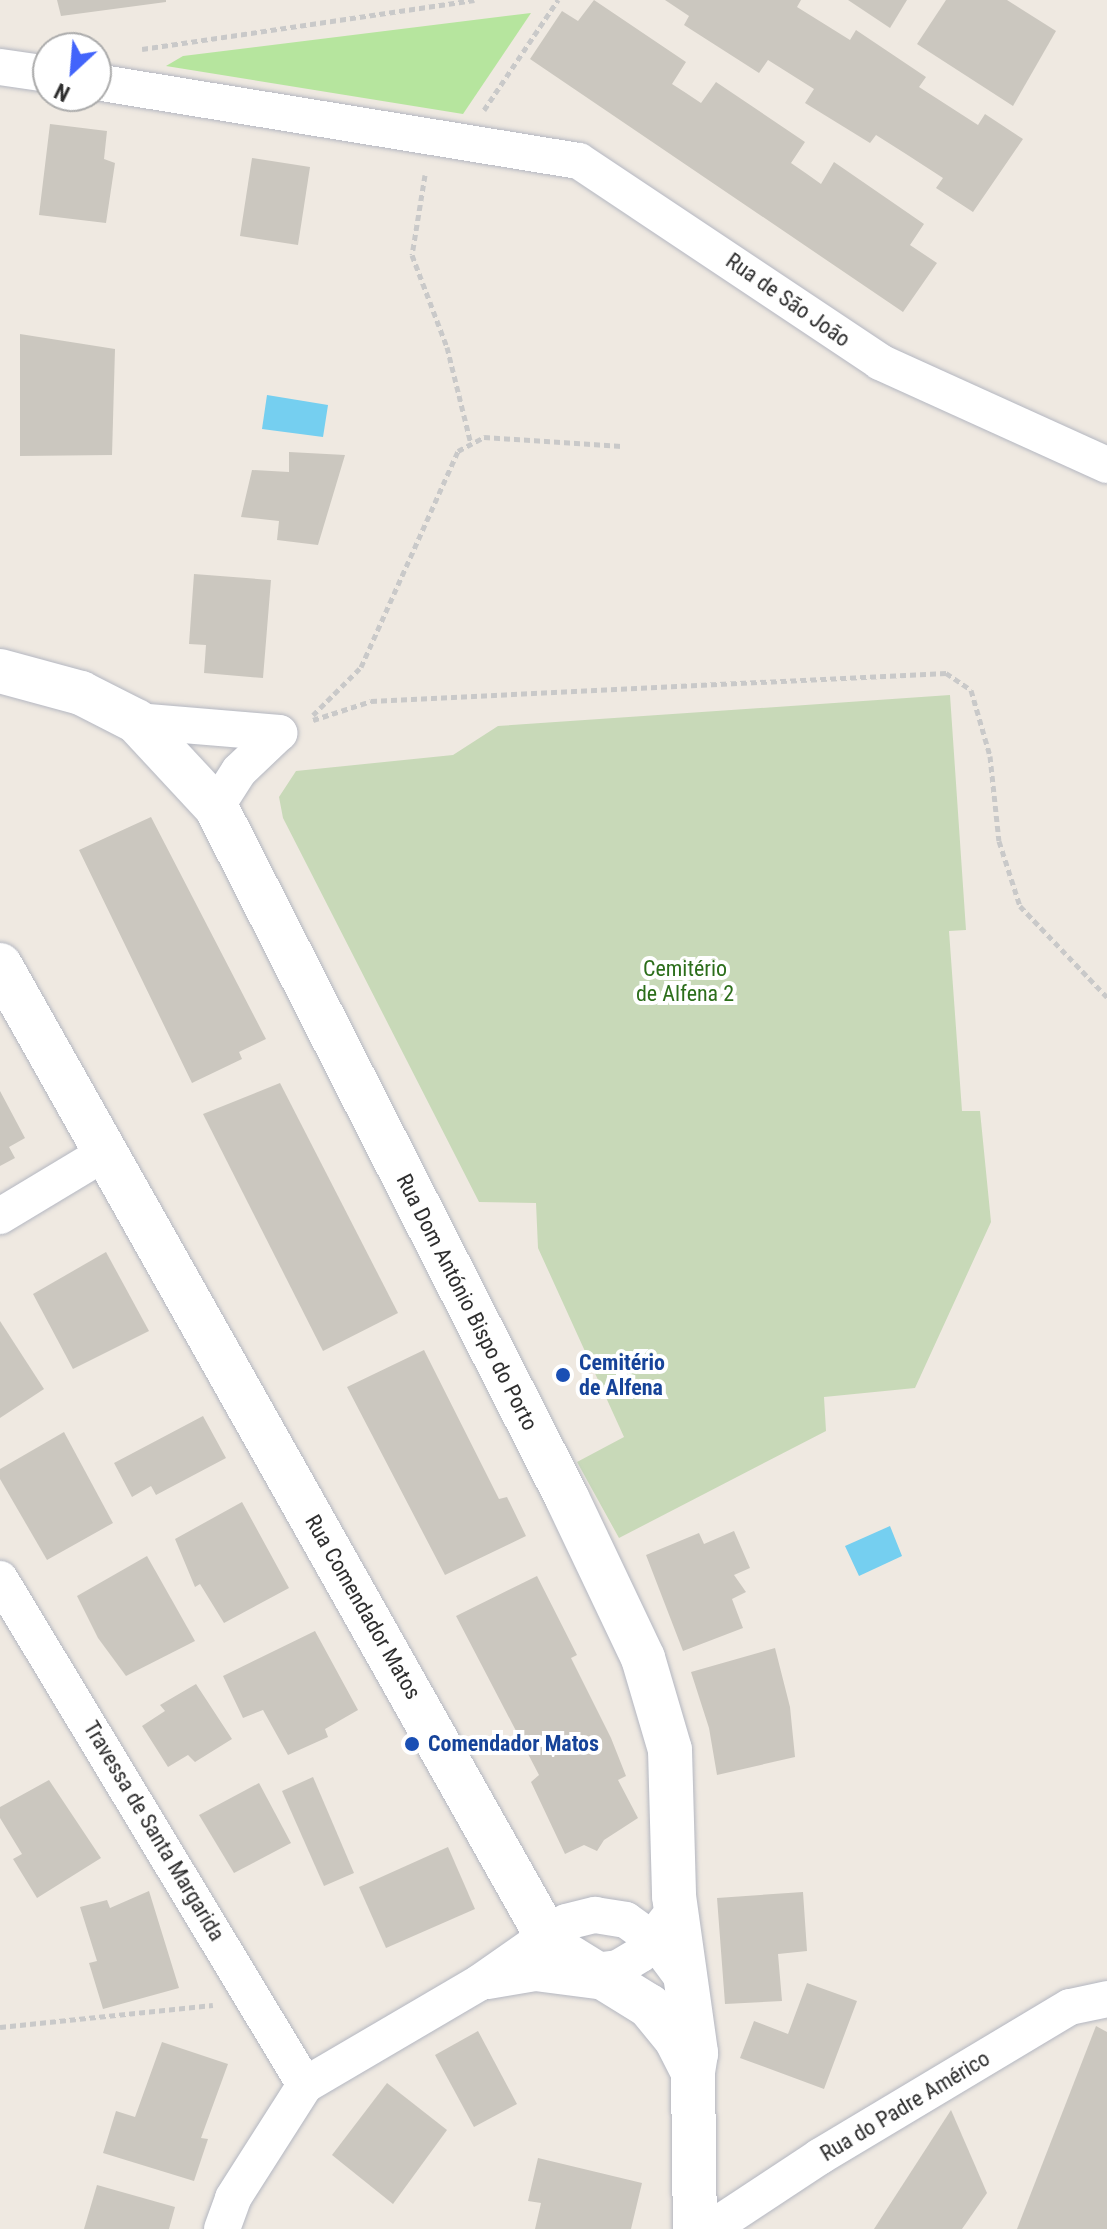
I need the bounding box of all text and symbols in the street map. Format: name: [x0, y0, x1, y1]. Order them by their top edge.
north arrow: [32, 32, 112, 112]
text: N: [51, 78, 74, 106]
street label: Rua de São João: [721, 247, 855, 353]
park label: Cemitério de Alfena 2: [636, 955, 734, 1006]
street label: Rua Dom António Bispo do Porto: [391, 1169, 543, 1435]
place label: Cemitério de Alfena: [579, 1349, 665, 1400]
marker: Cemitério de Alfena: [554, 1366, 572, 1384]
street label: Rua Comendador Matos: [299, 1510, 427, 1704]
street label: Travessa de Santa Margarida: [78, 1716, 230, 1946]
place label: Comendador Matos: [428, 1731, 599, 1757]
marker: Comendador Matos: [403, 1735, 421, 1753]
street label: Rua do Padre Américo: [816, 2045, 994, 2167]

